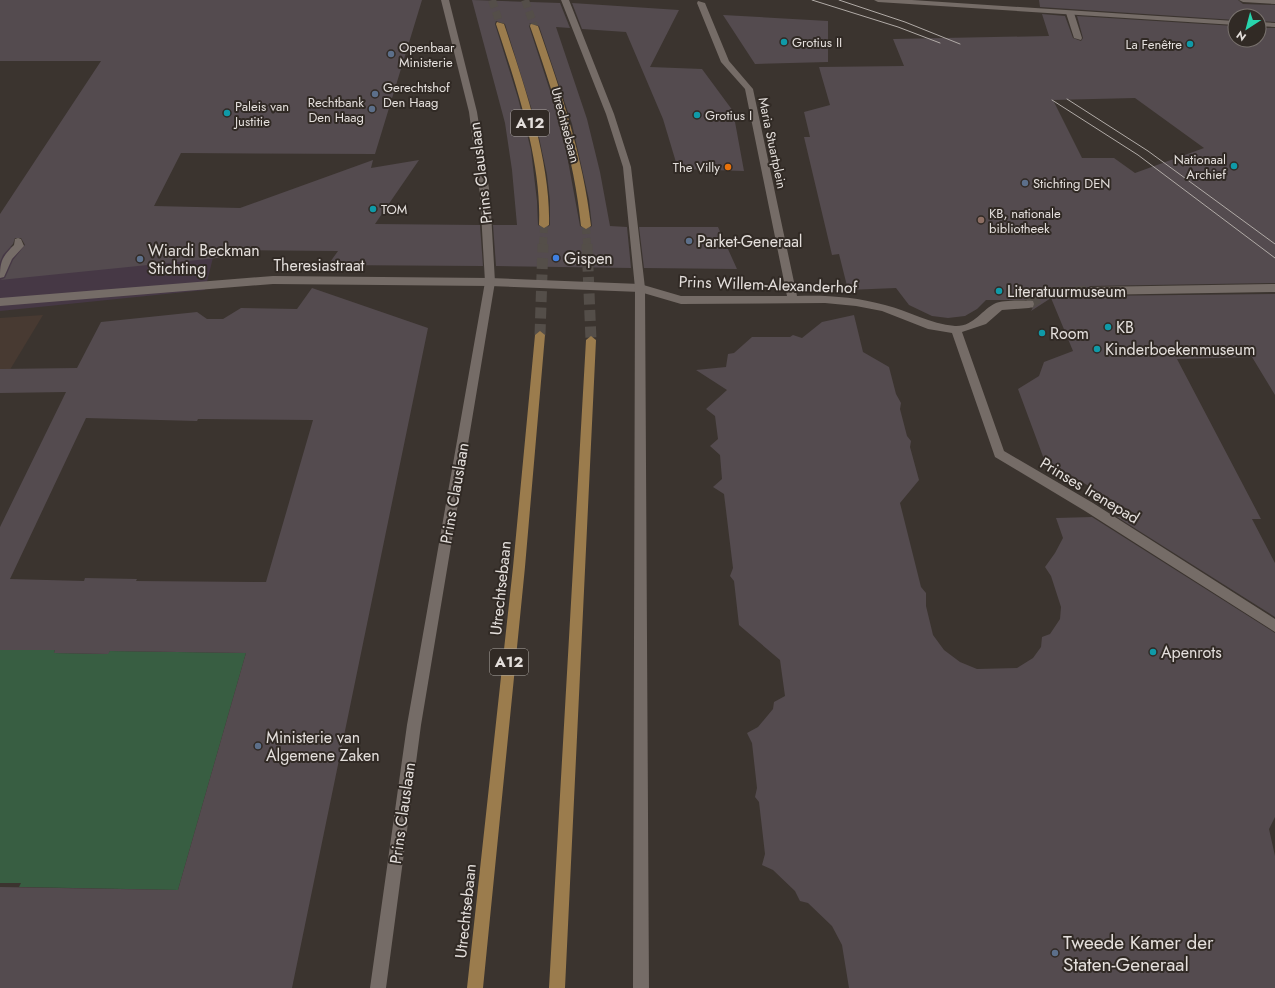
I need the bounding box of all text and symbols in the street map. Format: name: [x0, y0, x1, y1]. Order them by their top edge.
north arrow: [1227, 8, 1267, 48]
text: N: [1233, 27, 1249, 45]
place label: Grotius II: [792, 33, 842, 52]
place label: La Fenêtre: [1126, 35, 1182, 54]
marker: Grotius II: [779, 37, 789, 47]
place label: Openbaar Ministerie: [399, 38, 455, 72]
marker: La Fenêtre: [1185, 39, 1195, 49]
marker: Openbaar Ministerie: [386, 49, 396, 59]
place label: Gerechtshof Den Haag: [383, 78, 450, 112]
street label: Utrechtsebaan: [546, 85, 585, 165]
marker: Gerechtshof Den Haag: [370, 89, 380, 99]
place label: Rechtbank Den Haag: [308, 93, 364, 127]
street label: Maria Stuartplein: [754, 96, 791, 191]
place label: Paleis van Justitie: [233, 97, 289, 131]
marker: Rechtbank Den Haag: [367, 104, 377, 114]
place label: Grotius I: [705, 106, 752, 125]
marker: Paleis van Justitie: [222, 108, 232, 118]
road number: A12: [511, 110, 549, 136]
marker: Grotius I: [692, 110, 702, 120]
street label: Prins Clauslaan: [463, 121, 498, 225]
place label: Nationaal Archief: [1174, 150, 1226, 184]
place label: The Villy: [673, 158, 720, 177]
marker: Nationaal Archief: [1229, 161, 1239, 171]
marker: The Villy: [723, 162, 733, 172]
place label: Stichting DEN: [1033, 174, 1110, 193]
marker: Stichting DEN: [1020, 178, 1030, 188]
place label: TOM: [381, 200, 408, 219]
marker: TOM: [368, 204, 378, 214]
place label: KB, nationale bibliotheek: [989, 204, 1061, 238]
marker: KB, nationale bibliotheek: [976, 215, 986, 225]
place label: Parket-Generaal: [697, 230, 803, 253]
marker: Parket-Generaal: [684, 236, 694, 246]
place label: Wiardi Beckman Stichting: [148, 239, 260, 280]
place label: Gispen: [564, 247, 613, 270]
marker: Gispen: [551, 253, 561, 263]
marker: Wiardi Beckman Stichting: [135, 254, 145, 264]
street label: Theresiastraat: [274, 254, 365, 277]
street label: Prins Willem-Alexanderhof: [678, 270, 858, 299]
place label: Literatuurmuseum: [1007, 280, 1126, 303]
marker: Literatuurmuseum: [994, 286, 1004, 296]
place label: KB: [1116, 316, 1134, 339]
place label: Room: [1050, 322, 1089, 345]
marker: KB: [1103, 322, 1113, 332]
marker: Room: [1037, 328, 1047, 338]
place label: Kinderboekenmuseum: [1105, 338, 1255, 361]
marker: Kinderboekenmuseum: [1092, 344, 1102, 354]
street label: Prins Clauslaan: [434, 441, 475, 546]
street label: Prinses Irenepad: [1036, 452, 1144, 529]
street label: Utrechtsebaan: [484, 540, 517, 636]
place label: Apenrots: [1161, 641, 1222, 664]
marker: Apenrots: [1148, 647, 1158, 657]
road number: A12: [490, 649, 528, 675]
place label: Ministerie van Algemene Zaken: [266, 726, 380, 767]
marker: Ministerie van Algemene Zaken: [253, 741, 263, 751]
street label: Prins Clauslaan: [384, 761, 421, 865]
street label: Utrechtsebaan: [449, 863, 482, 959]
place label: Tweede Kamer der Staten-Generaal: [1063, 929, 1214, 978]
marker: Tweede Kamer der Staten-Generaal: [1050, 948, 1060, 958]

